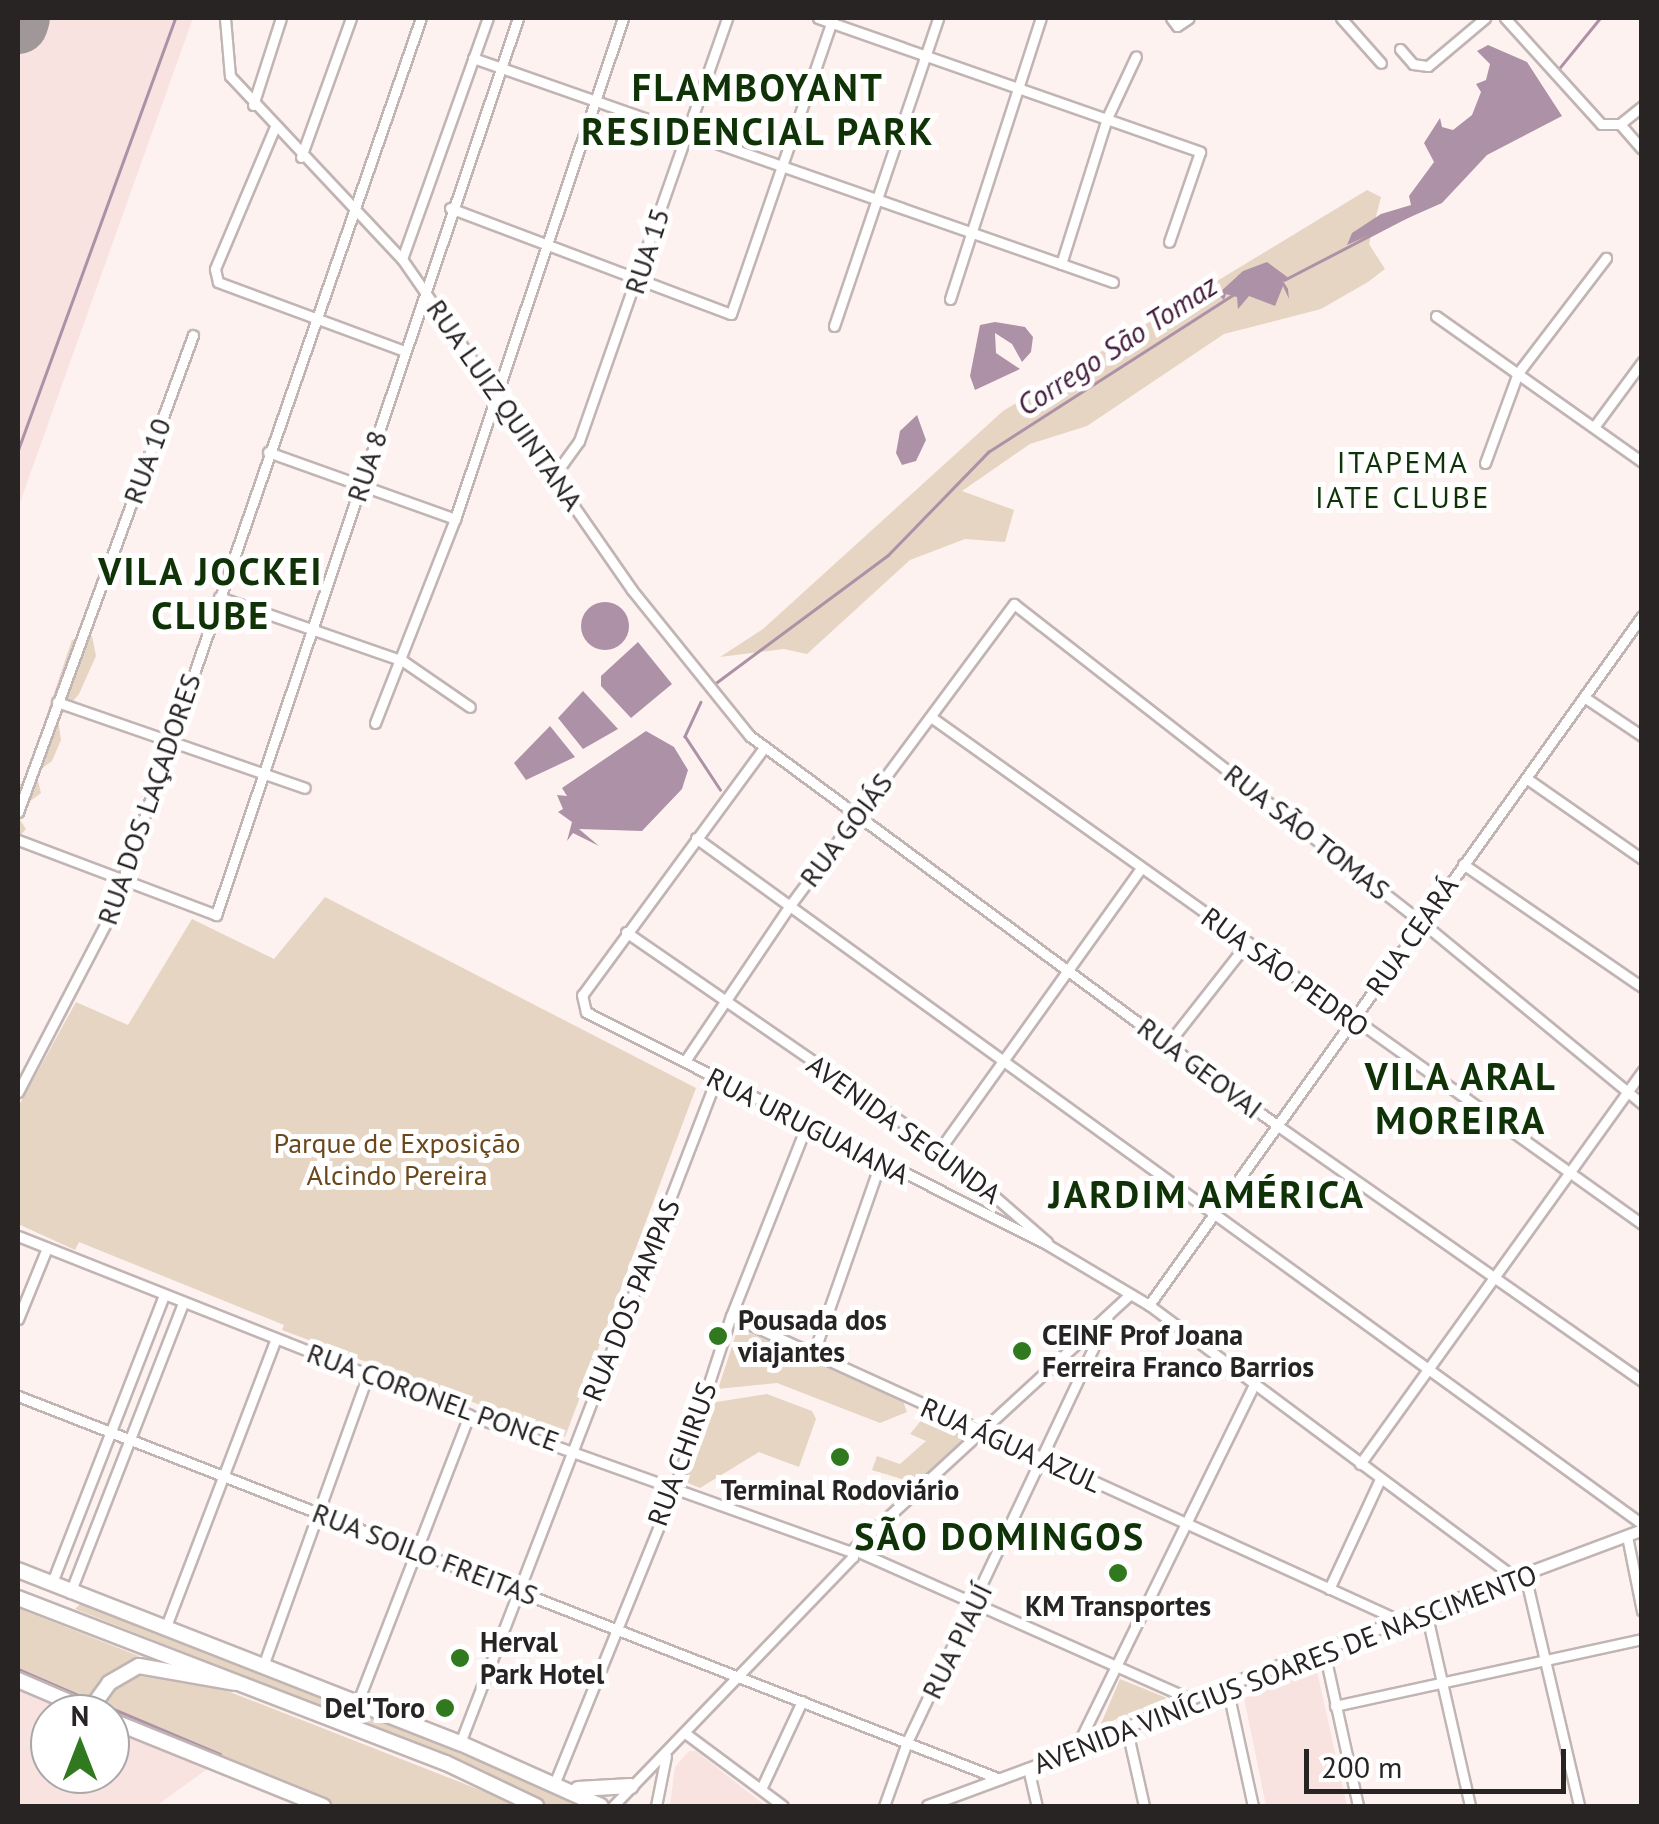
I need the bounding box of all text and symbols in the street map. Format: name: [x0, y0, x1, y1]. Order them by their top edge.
district label: FLAMBOYANT RESIDENCIAL PARK: [580, 64, 936, 153]
street label: RUA 15: [617, 203, 677, 299]
water label: Corrego São Tomaz: [1010, 267, 1224, 423]
street label: RUA LUIZ QUINTANA: [419, 292, 591, 518]
street label: RUA 10: [116, 413, 178, 509]
street label: RUA 8: [340, 426, 394, 506]
district label: ITAPEMA IATE CLUBE: [1315, 444, 1491, 514]
district label: VILA JOCKEI CLUBE: [97, 548, 325, 638]
street label: RUA DOS LAÇADORES: [90, 668, 208, 930]
street label: RUA SÃO TOMAS: [1217, 756, 1397, 908]
street label: RUA GOIÁS: [792, 766, 900, 894]
street label: RUA CEARÁ: [1359, 870, 1465, 1002]
street label: RUA SÃO PEDRO: [1194, 900, 1376, 1044]
street label: RUA GEOVAI: [1131, 1010, 1269, 1126]
street label: AVENIDA SEGUNDA: [800, 1047, 1008, 1211]
district label: VILA ARAL MOREIRA: [1363, 1053, 1559, 1142]
street label: RUA URUGUAIANA: [701, 1060, 915, 1192]
park label: Parque de Exposição Alcindo Pereira: [273, 1126, 521, 1192]
district label: JARDIM AMÉRICA: [1048, 1171, 1366, 1217]
street label: RUA DOS PAMPAS: [575, 1194, 687, 1406]
place label: Pousada dos viajantes: [738, 1303, 887, 1369]
place label: CEINF Prof Joana Ferreira Franco Barrios: [1042, 1318, 1314, 1384]
marker: Pousada dos viajantes: [707, 1325, 729, 1347]
street label: RUA CORONEL PONCE: [301, 1335, 565, 1459]
marker: CEINF Prof Joana Ferreira Franco Barrios: [1011, 1340, 1033, 1362]
street label: RUA CHIRUS: [640, 1377, 724, 1531]
street label: RUA ÁGUA AZUL: [914, 1389, 1108, 1501]
marker: Terminal Rodoviário: [829, 1446, 851, 1468]
place label: Terminal Rodoviário: [721, 1473, 959, 1507]
street label: RUA SOILO FREITAS: [307, 1495, 543, 1613]
district label: SÃO DOMINGOS: [854, 1513, 1146, 1559]
street label: AVENIDA VINÍCIUS SOARES DE NASCIMENTO: [1028, 1557, 1542, 1781]
marker: KM Transportes: [1107, 1562, 1129, 1584]
street label: RUA PIAUÍ: [914, 1577, 1000, 1705]
place label: KM Transportes: [1024, 1589, 1212, 1623]
place label: Herval Park Hotel: [480, 1625, 605, 1691]
marker: Herval Park Hotel: [449, 1647, 471, 1669]
place label: Del'Toro: [325, 1691, 425, 1725]
north arrow: [30, 1694, 130, 1794]
text: N: [71, 1697, 89, 1734]
marker: Del'Toro: [434, 1697, 456, 1719]
scale bar: [1309, 1729, 1572, 1791]
text: 200 m: [1321, 1747, 1402, 1786]

